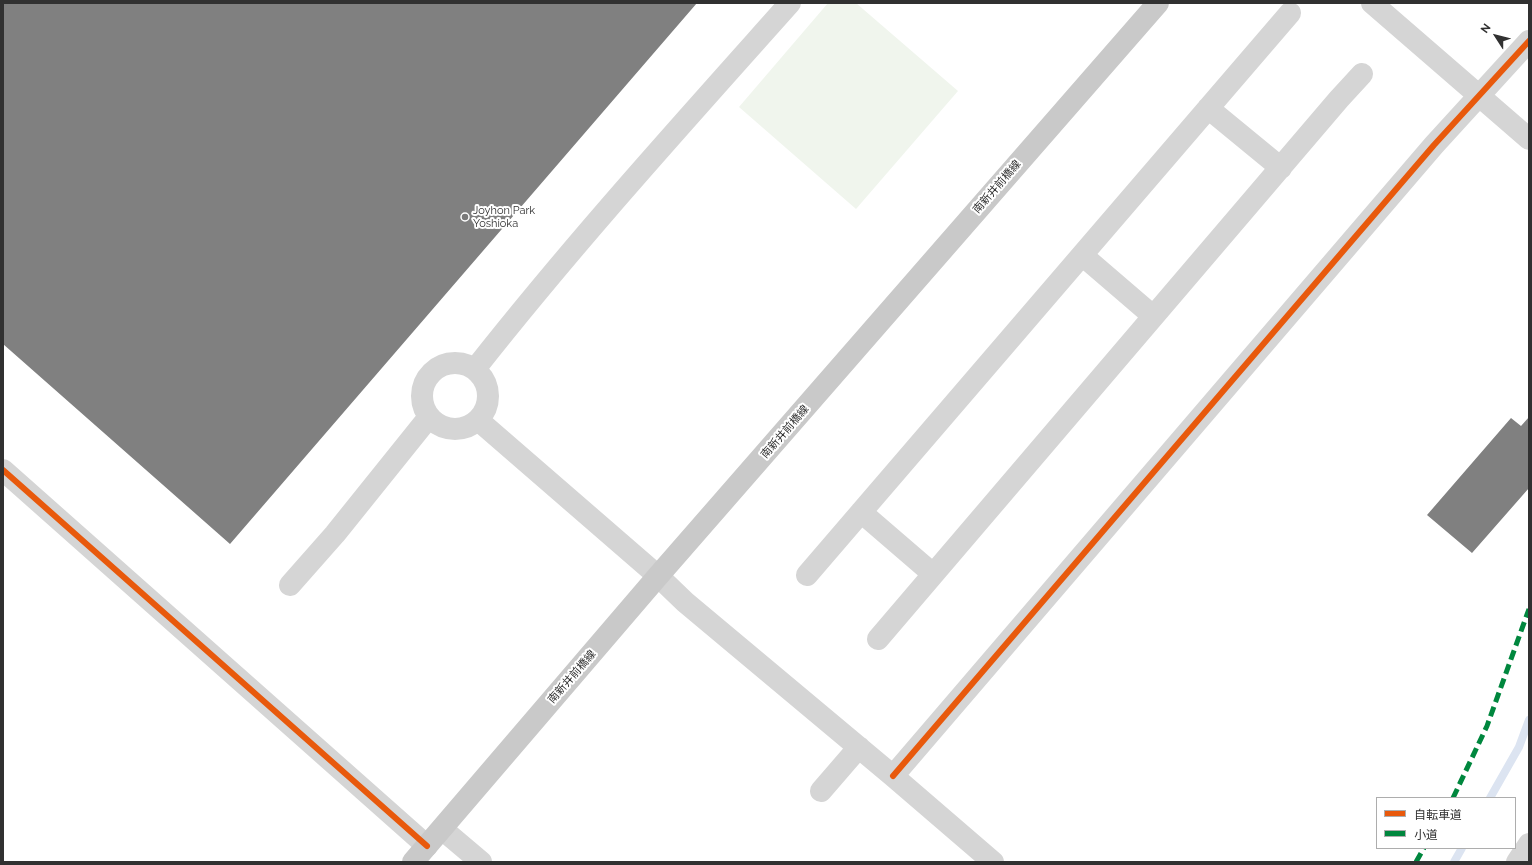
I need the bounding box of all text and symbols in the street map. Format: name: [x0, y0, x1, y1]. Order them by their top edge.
north arrow: [1476, 16, 1516, 56]
text: N: [1478, 21, 1494, 36]
street label: 南新井前橋線: [970, 158, 1024, 216]
place label: Joyhon Park Yoshioka: [473, 204, 535, 230]
marker: Joyhon Park Yoshioka: [460, 212, 470, 222]
street label: 南新井前橋線: [758, 403, 812, 461]
street label: 南新井前橋線: [545, 648, 599, 706]
legend: [1376, 797, 1516, 849]
text: 自転車道: [1414, 808, 1462, 822]
text: 小道: [1414, 828, 1438, 842]

